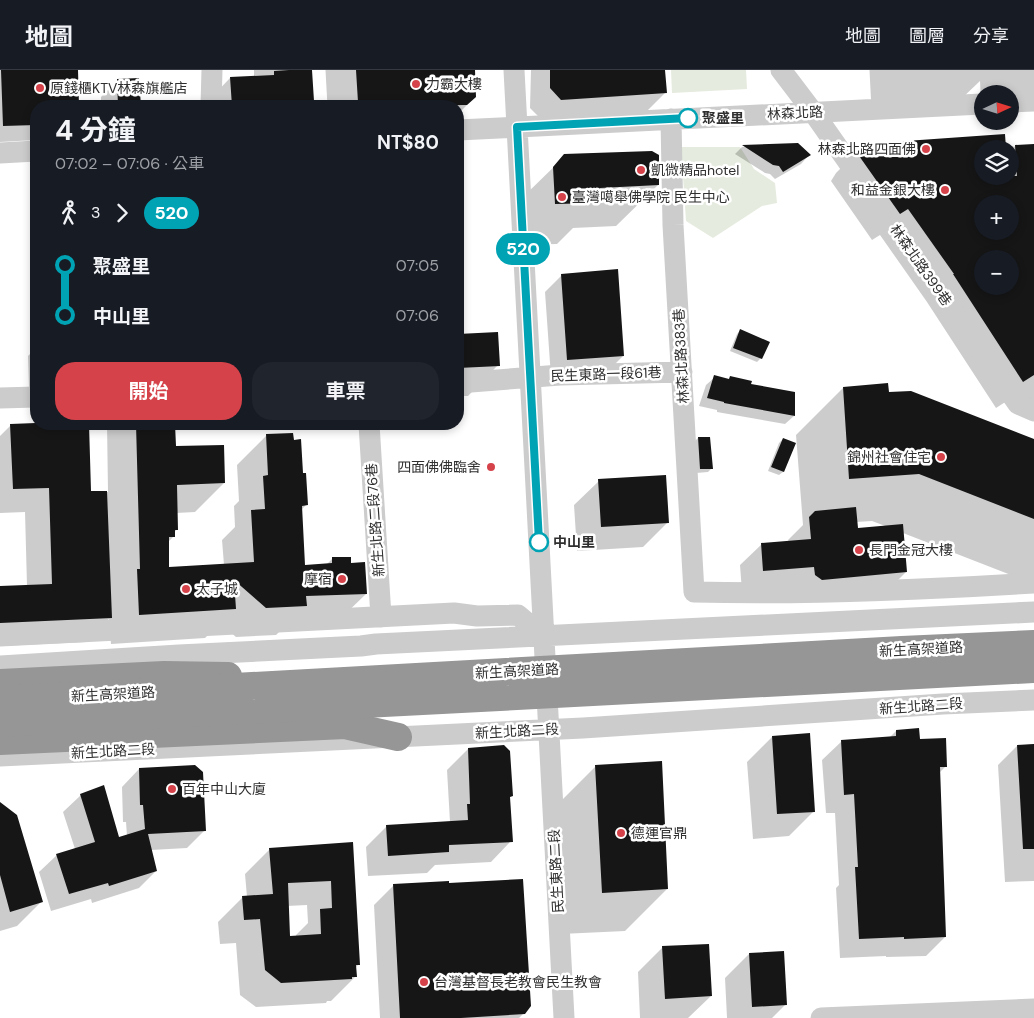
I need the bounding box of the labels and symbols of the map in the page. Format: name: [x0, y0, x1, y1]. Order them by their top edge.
place label: 力霸大樓: [426, 75, 482, 93]
marker: 力霸大樓: [410, 78, 422, 90]
place label: 原錢櫃KTV林森旗艦店: [50, 79, 187, 97]
marker: 原錢櫃KTV林森旗艦店: [34, 82, 46, 94]
north arrow: [974, 85, 1019, 130]
street label: 林森北路: [767, 103, 823, 123]
marker: 聚盛里: [678, 108, 698, 128]
place label: 聚盛里: [702, 109, 744, 127]
place label: 林森北路四面佛: [818, 140, 916, 158]
marker: 林森北路四面佛: [920, 143, 932, 155]
place label: 凱微精品hotel: [651, 161, 739, 179]
marker: 凱微精品hotel: [635, 164, 647, 176]
place label: 和益金銀大樓: [851, 181, 935, 199]
marker: 和益金銀大樓: [939, 184, 951, 196]
place label: 臺灣噶舉佛學院 民生中心: [572, 188, 730, 206]
marker: 臺灣噶舉佛學院 民生中心: [556, 191, 568, 203]
street label: 林森北路399巷: [886, 221, 956, 309]
line badge: 520: [494, 233, 552, 265]
street label: 林森北路383巷: [670, 308, 692, 404]
street label: 民生東路一段61巷: [550, 363, 662, 385]
place label: 錦州社會住宅: [847, 448, 931, 466]
marker: 錦州社會住宅: [935, 451, 947, 463]
place label: 四面佛佛臨舍: [397, 458, 481, 476]
marker: 四面佛佛臨舍: [485, 461, 497, 473]
street label: 新生北路二段76巷: [362, 463, 388, 577]
marker: 中山里: [529, 532, 549, 552]
place label: 中山里: [553, 533, 595, 551]
place label: 長門金冠大樓: [869, 541, 953, 559]
marker: 長門金冠大樓: [853, 544, 865, 556]
place label: 摩宿: [304, 570, 332, 588]
marker: 摩宿: [336, 573, 348, 585]
place label: 太子城: [196, 580, 238, 598]
marker: 太子城: [180, 583, 192, 595]
street label: 新生高架道路: [879, 638, 963, 660]
street label: 新生高架道路: [475, 660, 559, 682]
street label: 新生高架道路: [71, 683, 155, 705]
street label: 新生北路二段: [878, 694, 964, 718]
street label: 新生北路二段: [475, 720, 559, 742]
street label: 新生北路二段: [71, 740, 155, 762]
place label: 百年中山大廈: [182, 780, 266, 798]
marker: 百年中山大廈: [166, 783, 178, 795]
place label: 德運官鼎: [631, 824, 687, 842]
marker: 德運官鼎: [615, 827, 627, 839]
street label: 民生東路二段: [545, 829, 567, 913]
place label: 台灣基督長老教會民生教會: [434, 973, 602, 991]
marker: 台灣基督長老教會民生教會: [418, 976, 430, 988]

